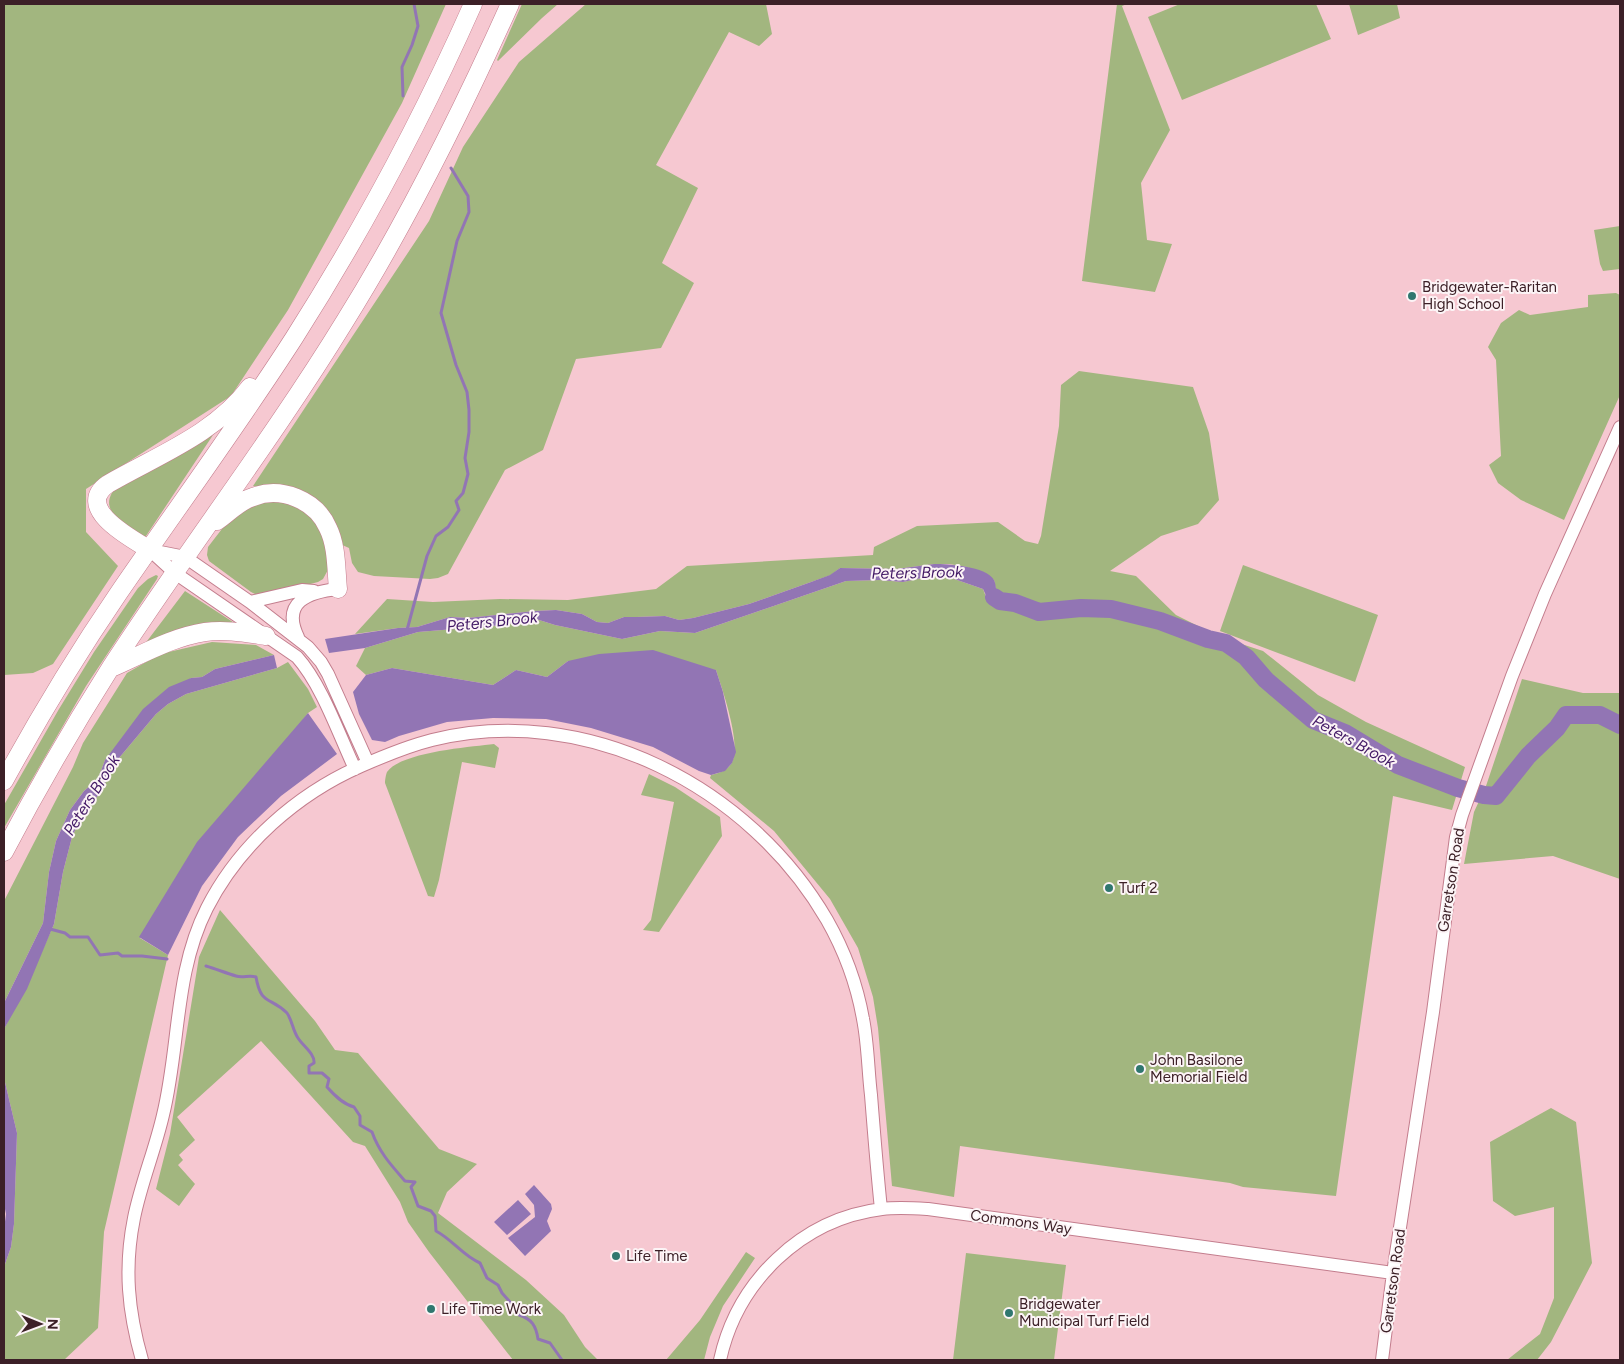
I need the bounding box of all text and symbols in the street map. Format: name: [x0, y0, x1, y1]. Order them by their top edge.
place label: Bridgewater-Raritan High School: [1422, 278, 1557, 313]
marker: Bridgewater-Raritan High School: [1406, 290, 1418, 302]
water label: Peters Brook: [871, 562, 964, 583]
water label: Peters Brook: [446, 607, 540, 636]
water label: Peters Brook: [1309, 711, 1399, 772]
water label: Peters Brook: [59, 750, 124, 839]
street label: Garretson Road: [1434, 827, 1468, 933]
place label: Turf 2: [1119, 879, 1158, 897]
marker: Turf 2: [1103, 882, 1115, 894]
place label: John Basilone Memorial Field: [1150, 1051, 1247, 1086]
marker: John Basilone Memorial Field: [1134, 1063, 1146, 1075]
street label: Commons Way: [969, 1206, 1073, 1238]
street label: Garretson Road: [1377, 1228, 1409, 1334]
place label: Life Time: [626, 1247, 687, 1265]
marker: Life Time: [610, 1250, 622, 1262]
place label: Bridgewater Municipal Turf Field: [1019, 1295, 1149, 1330]
north arrow: [15, 1299, 65, 1349]
place label: Life Time Work: [441, 1300, 542, 1318]
marker: Life Time Work: [425, 1303, 437, 1315]
marker: Bridgewater Municipal Turf Field: [1003, 1307, 1015, 1319]
text: N: [44, 1319, 61, 1330]

